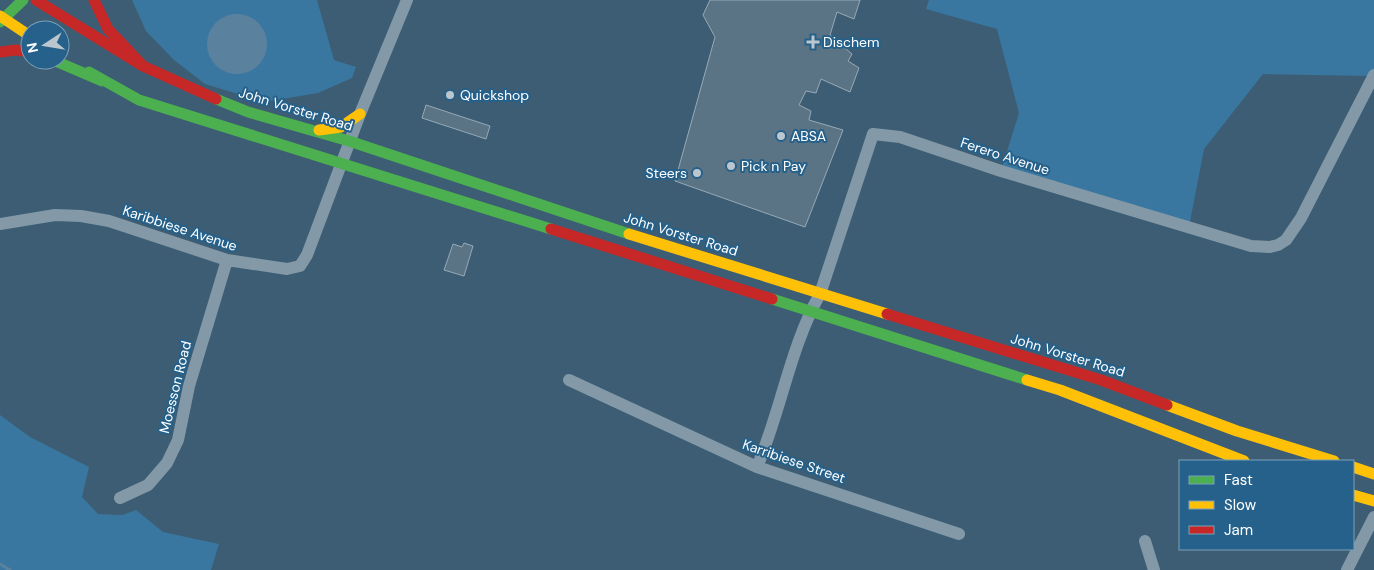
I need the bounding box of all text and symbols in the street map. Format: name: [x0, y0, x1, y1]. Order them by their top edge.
north arrow: [20, 20, 70, 70]
place label: Dischem: [823, 33, 880, 51]
marker: Dischem: [807, 36, 819, 48]
text: N: [22, 41, 42, 55]
street label: John Vorster Road: [237, 83, 355, 135]
place label: Quickshop: [460, 86, 529, 104]
marker: Quickshop: [444, 89, 456, 101]
place label: ABSA: [791, 127, 826, 145]
marker: ABSA: [775, 130, 787, 142]
street label: Ferero Avenue: [958, 133, 1052, 179]
place label: Pick n Pay: [741, 157, 806, 175]
marker: Pick n Pay: [725, 160, 737, 172]
place label: Steers: [645, 164, 687, 182]
marker: Steers: [691, 167, 703, 179]
street label: Karibbiese Avenue: [121, 201, 239, 255]
street label: John Vorster Road: [622, 208, 740, 260]
street label: John Vorster Road: [1009, 329, 1127, 381]
street label: Moesson Road: [155, 339, 195, 435]
street label: Karribiese Street: [740, 435, 848, 487]
legend: [1179, 460, 1354, 550]
text: Fast: [1224, 470, 1253, 490]
text: Slow: [1224, 495, 1257, 515]
text: Jam: [1224, 520, 1253, 540]

